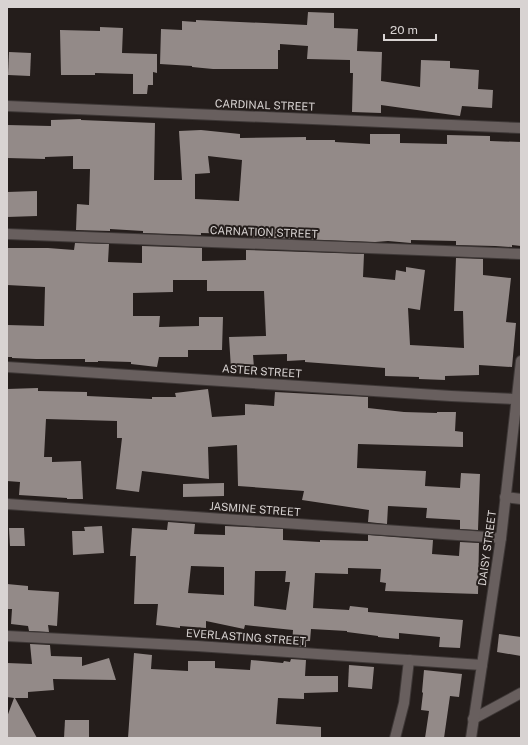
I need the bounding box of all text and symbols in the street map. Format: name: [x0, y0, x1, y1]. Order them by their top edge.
scale bar: [384, 16, 436, 42]
text: 20 m: [390, 23, 418, 37]
street label: CARDINAL STREET: [215, 97, 316, 113]
street label: CARNATION STREET: [210, 224, 319, 240]
street label: ASTER STREET: [222, 362, 303, 380]
street label: JASMINE STREET: [209, 500, 301, 518]
street label: DAISY STREET: [476, 509, 498, 587]
street label: EVERLASTING STREET: [186, 627, 307, 647]

